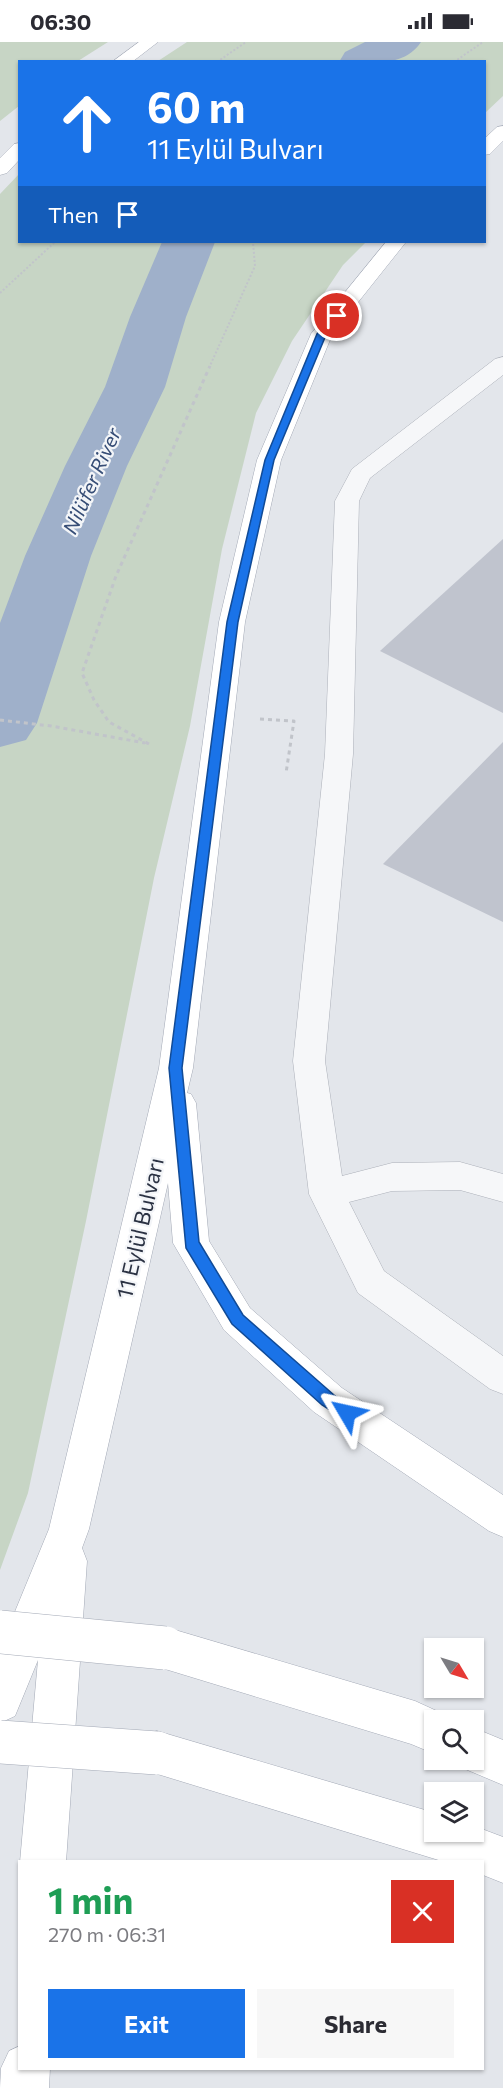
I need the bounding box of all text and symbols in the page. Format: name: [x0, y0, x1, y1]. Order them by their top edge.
text: 06:30: [30, 8, 91, 35]
text: 60 m: [147, 80, 246, 132]
icon: ahead: [48, 84, 126, 162]
text: 11 Eylül Bulvarı: [147, 132, 324, 165]
icon: arrive: [111, 198, 144, 231]
text: Then: [48, 201, 99, 228]
pin: [311, 290, 362, 341]
icon: arrive: [320, 299, 353, 332]
water label: Nilüfer River: [57, 423, 126, 537]
street label: 11 Eylül Bulvarı: [110, 1155, 169, 1301]
position arrow: [315, 1381, 379, 1445]
north arrow: [424, 1638, 484, 1698]
map controls: [424, 1638, 484, 1842]
button: search: [424, 1710, 484, 1770]
button: layers: [424, 1782, 484, 1842]
text: 1 min: [48, 1877, 133, 1921]
button: close: [391, 1880, 454, 1943]
text: 270 m · 06:31: [48, 1922, 166, 1946]
button: Exit: [48, 1989, 245, 2058]
button: Share: [257, 1989, 454, 2058]

